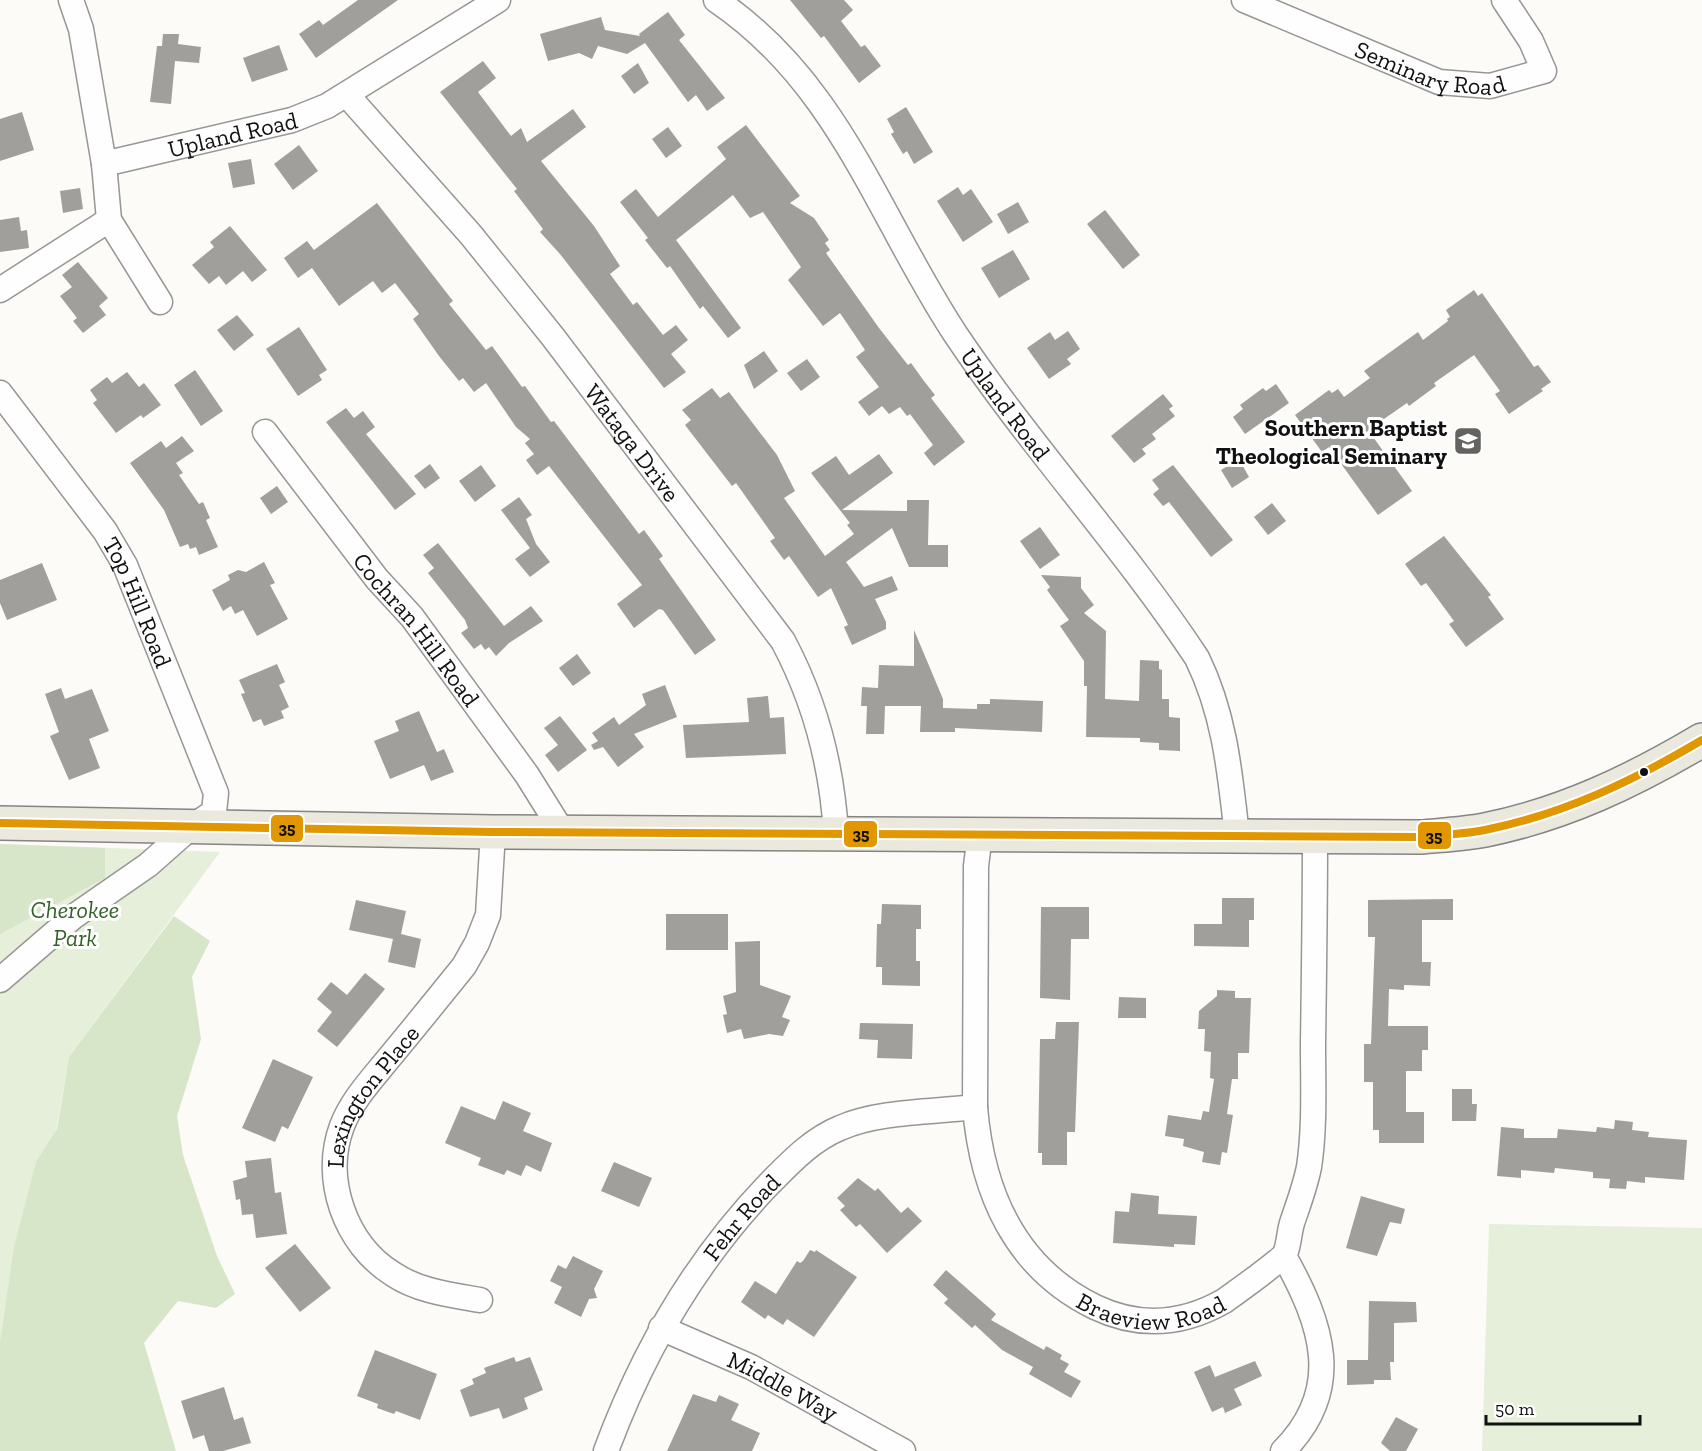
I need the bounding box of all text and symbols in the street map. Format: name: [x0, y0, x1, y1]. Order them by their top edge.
street label: Seminary Road: [1351, 34, 1509, 101]
street label: Upland Road: [165, 105, 300, 163]
street label: Upland Road: [955, 342, 1057, 465]
street label: Wataga Drive: [579, 378, 687, 507]
place label: Southern Baptist Theological Seminary: [1215, 413, 1447, 470]
school or university icon: Southern Baptist Theological Seminary: [1452, 425, 1484, 457]
street label: Top Hill Road: [97, 531, 179, 671]
street label: Cochran Hill Road: [347, 547, 486, 712]
unlabelled marker: [1638, 766, 1650, 778]
line badge: 35: [270, 814, 304, 843]
text: 35: [279, 819, 295, 838]
line badge: 35: [843, 820, 878, 848]
line badge: 35: [1417, 821, 1452, 850]
text: 35: [853, 825, 869, 844]
text: 35: [1426, 827, 1442, 846]
park label: Cherokee Park: [31, 895, 119, 952]
street label: Lexington Place: [320, 1019, 425, 1168]
street label: Fehr Road: [696, 1167, 786, 1266]
street label: Braeview Road: [1072, 1286, 1230, 1336]
street label: Middle Way: [723, 1344, 844, 1427]
scale bar: [1486, 1388, 1640, 1426]
text: 50 m: [1495, 1398, 1535, 1420]

